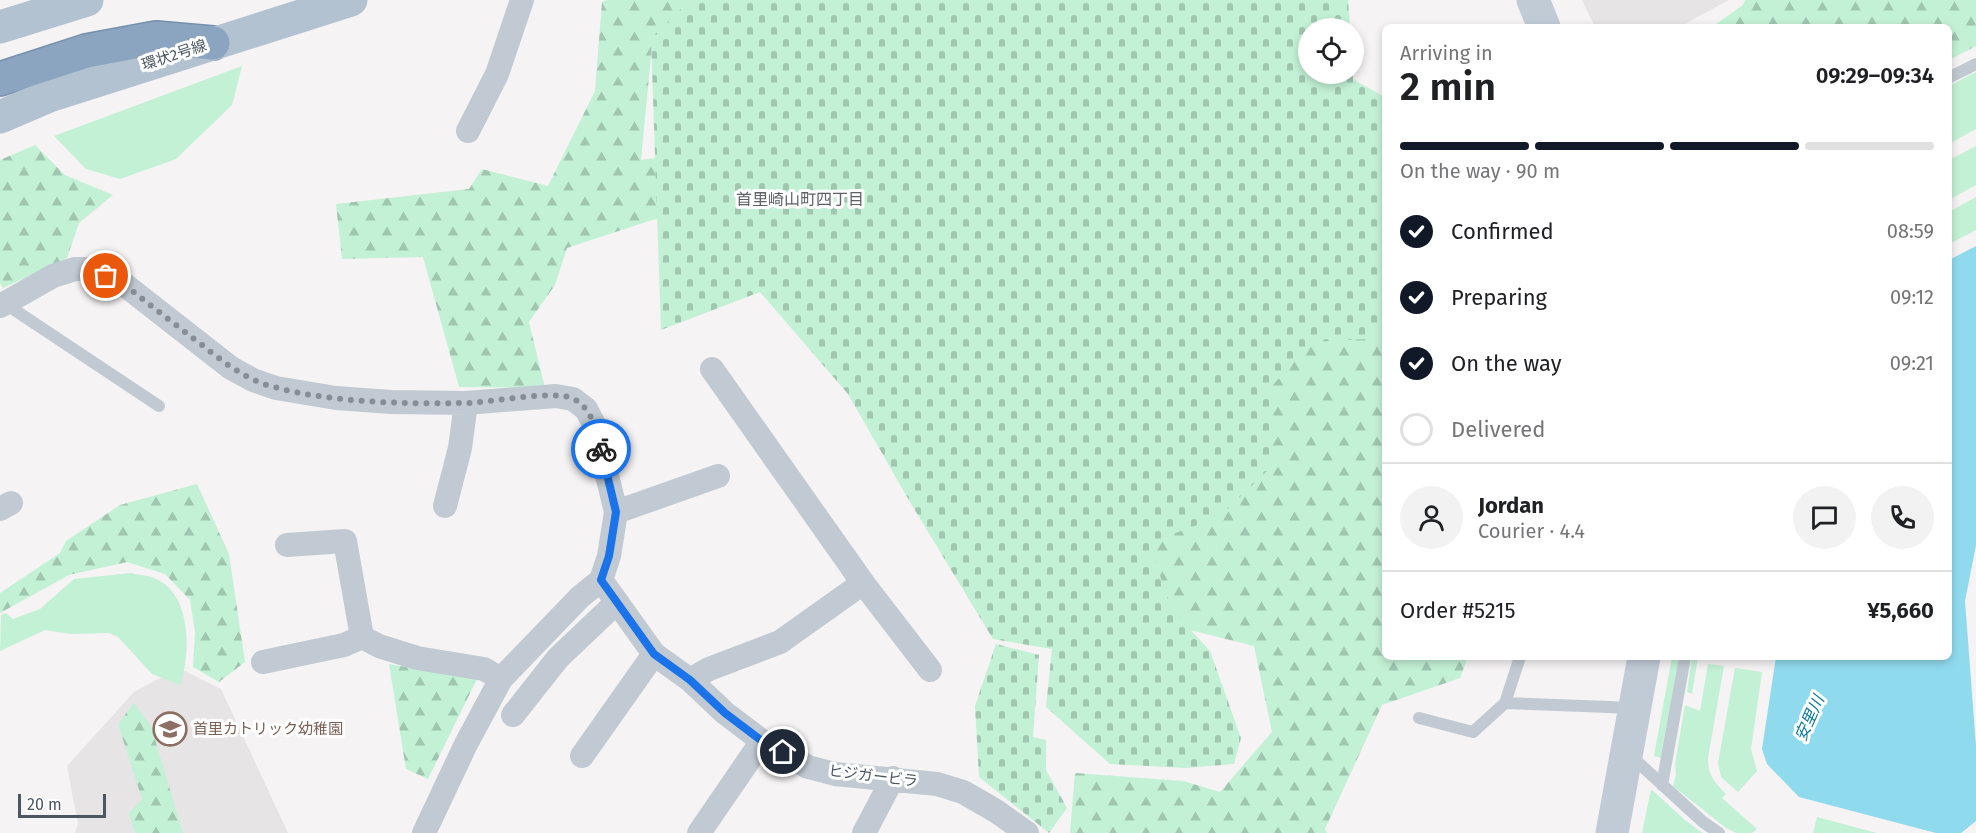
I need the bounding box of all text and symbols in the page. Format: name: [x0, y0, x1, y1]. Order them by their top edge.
map controls: [1298, 18, 1364, 84]
button: locate: [1298, 18, 1364, 84]
street label: 環状2号線: [139, 36, 209, 74]
text: Arriving in: [1400, 41, 1493, 65]
text: 09:29–09:34: [1816, 62, 1934, 89]
text: 2 min: [1400, 64, 1496, 110]
text: On the way · 90 m: [1400, 159, 1560, 183]
district label: 首里崎山町四丁目: [736, 190, 864, 209]
icon: check: [1400, 215, 1433, 248]
text: Confirmed: [1451, 218, 1554, 245]
text: 08:59: [1887, 219, 1934, 243]
pin: [80, 250, 131, 301]
icon: bag: [89, 259, 122, 292]
icon: check: [1400, 281, 1433, 314]
text: Preparing: [1451, 284, 1547, 311]
text: 09:12: [1890, 285, 1934, 309]
icon: check: [1400, 347, 1433, 380]
text: On the way: [1451, 350, 1562, 377]
text: 09:21: [1890, 351, 1934, 375]
text: Delivered: [1451, 416, 1546, 443]
courier: [571, 419, 631, 479]
icon: bike: [585, 433, 618, 466]
button: person: [1400, 486, 1463, 549]
button: chat: [1793, 486, 1856, 549]
button: phone: [1871, 486, 1934, 549]
text: Jordan: [1478, 492, 1544, 519]
text: Courier · 4.4: [1478, 519, 1585, 543]
text: Order #5215: [1400, 597, 1516, 624]
text: ¥5,660: [1867, 597, 1934, 624]
water label: 安里川: [1791, 691, 1829, 744]
school or university icon: 首里カトリック幼稚園: [152, 711, 188, 747]
place label: 首里カトリック幼稚園: [193, 720, 343, 738]
pin: [757, 726, 808, 777]
icon: home: [766, 735, 799, 768]
street label: ヒジガービラ: [827, 762, 919, 790]
scale bar: [18, 791, 106, 818]
text: 20 m: [27, 795, 62, 814]

